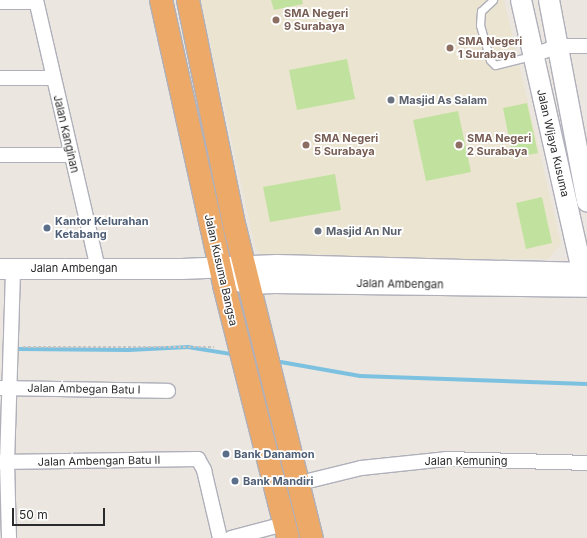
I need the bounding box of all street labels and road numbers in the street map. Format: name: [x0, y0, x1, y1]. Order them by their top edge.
street label: Jalan Wijaya Kusuma: [534, 88, 572, 198]
street label: Jalan Kanginan: [51, 94, 81, 174]
street label: Jalan Kusuma Bangsa: [202, 213, 240, 327]
street label: Jalan Ambengan: [30, 261, 118, 275]
street label: Jalan Ambengan: [356, 277, 444, 291]
street label: Jalan Ambegan Batu I: [27, 381, 141, 397]
street label: Jalan Ambengan Batu II: [38, 453, 160, 469]
street label: Jalan Kemuning: [425, 454, 507, 468]

